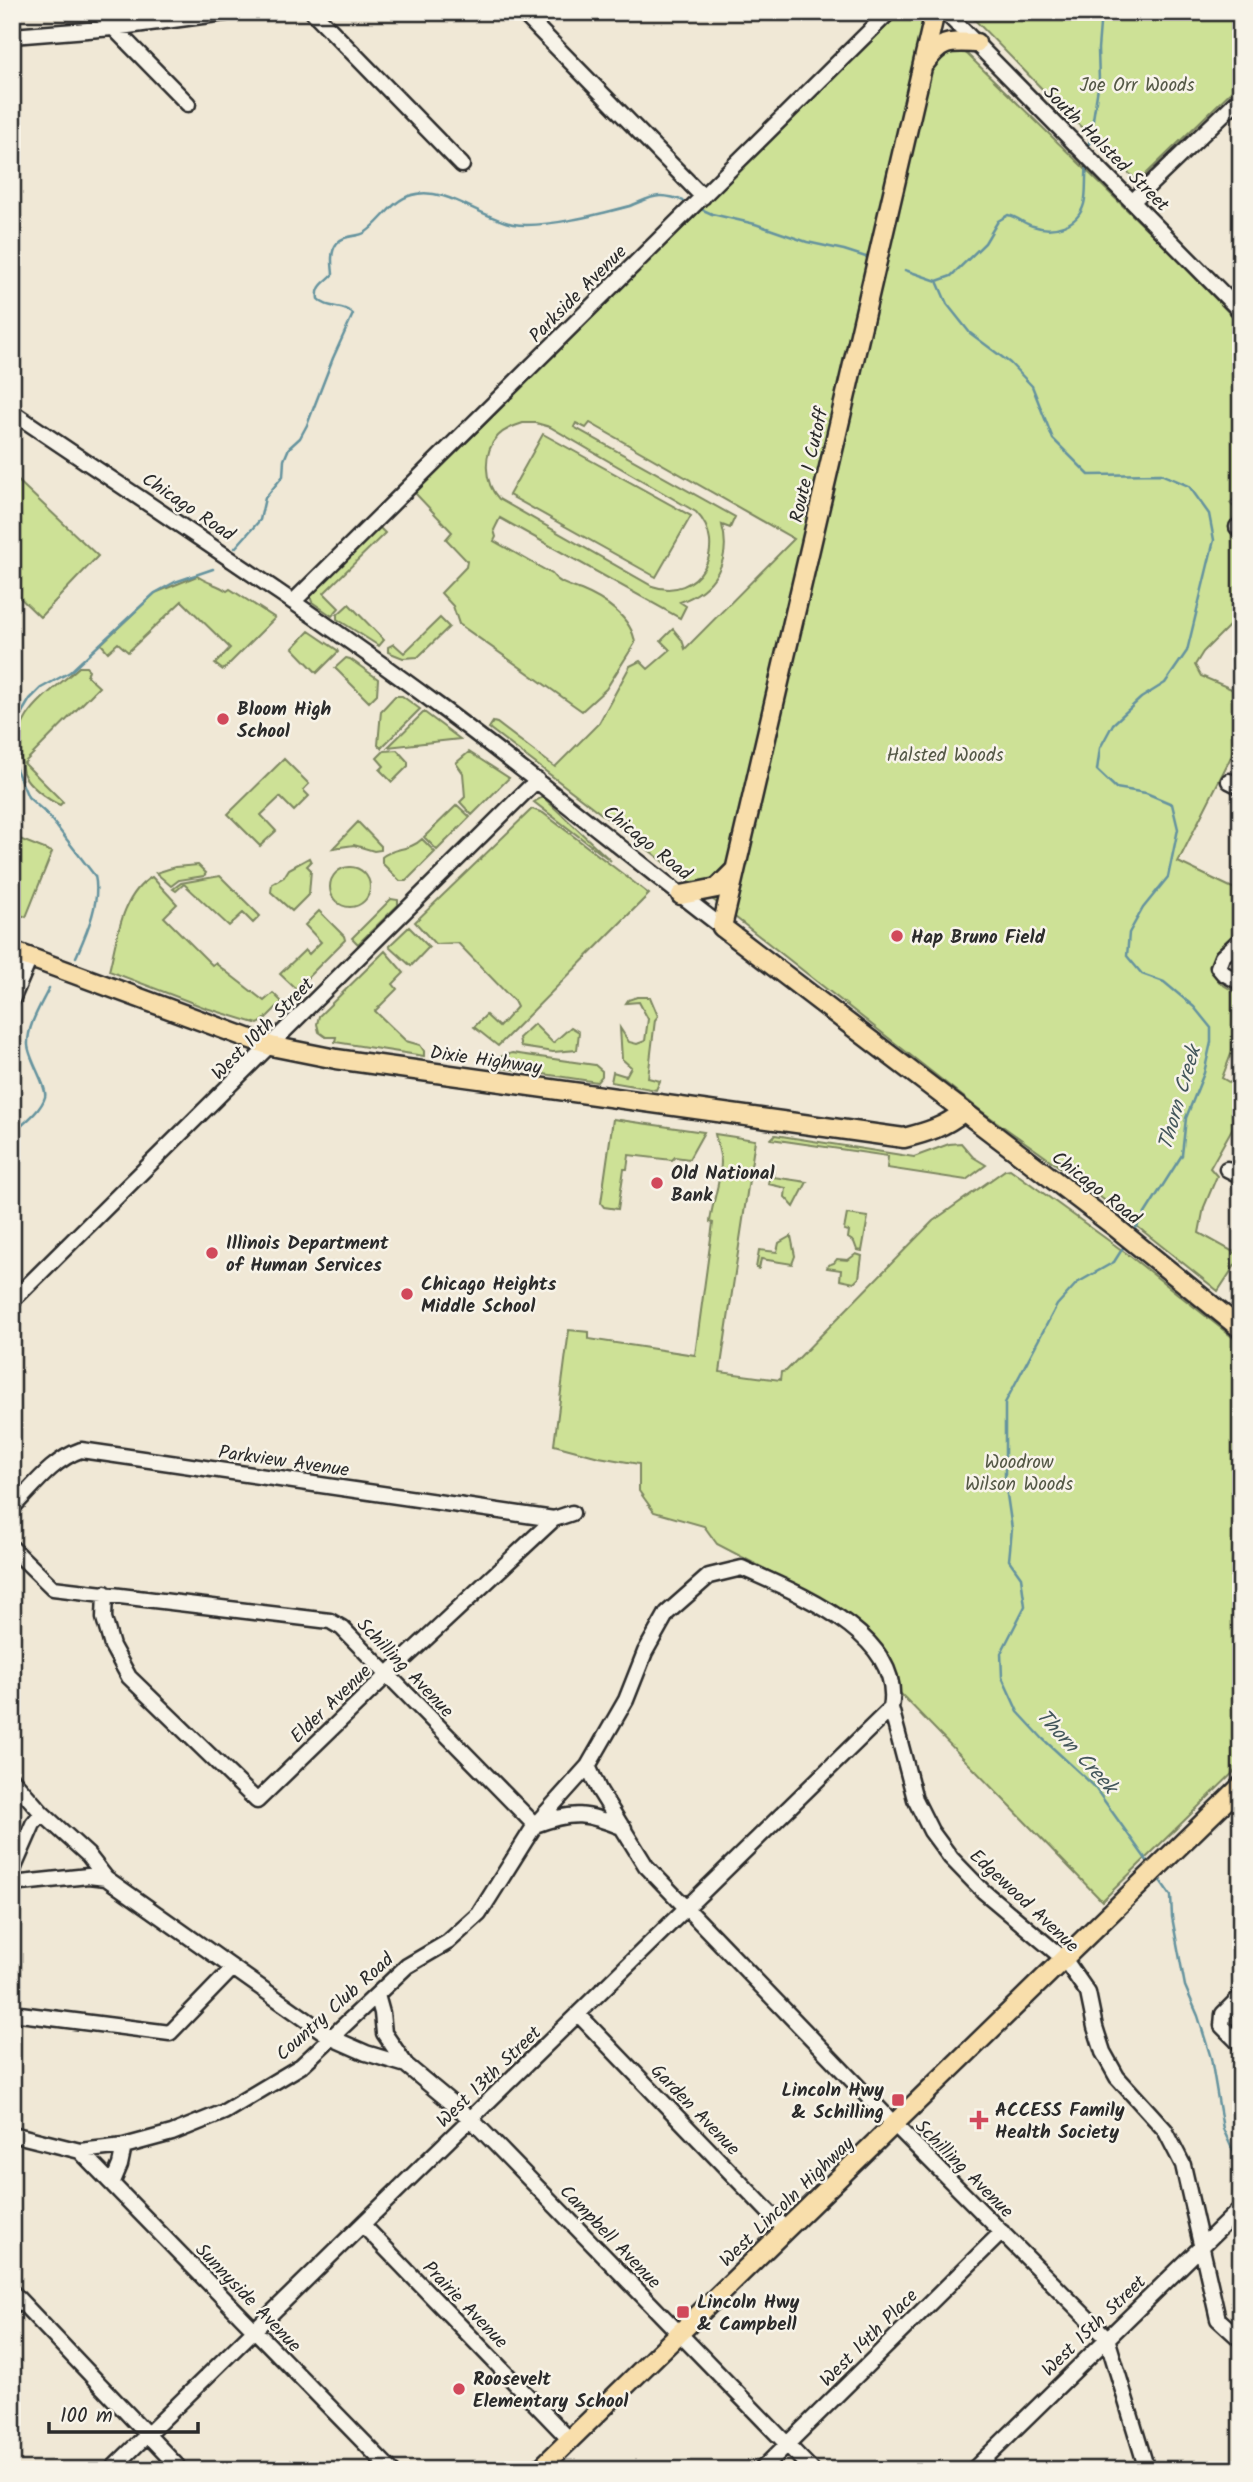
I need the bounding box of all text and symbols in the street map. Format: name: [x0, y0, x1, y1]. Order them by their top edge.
park label: Joe Orr Woods: [1079, 71, 1195, 101]
street label: South Halsted Street: [1035, 79, 1176, 220]
street label: Parkside Avenue: [522, 238, 635, 351]
street label: Route 1 Cutoff: [782, 403, 838, 526]
street label: Chicago Road: [135, 465, 241, 550]
place label: Bloom High School: [237, 695, 332, 747]
marker: Bloom High School: [215, 711, 231, 727]
park label: Halsted Woods: [886, 741, 1004, 771]
street label: Chicago Road: [596, 798, 698, 889]
place label: Hap Bruno Field: [911, 923, 1046, 953]
marker: Hap Bruno Field: [889, 928, 905, 944]
street label: West 10th Street: [205, 971, 322, 1088]
street label: Dixie Highway: [428, 1038, 545, 1084]
water label: Thorn Creek: [1150, 1039, 1212, 1154]
street label: Chicago Road: [1044, 1144, 1147, 1234]
place label: Old National Bank: [671, 1159, 775, 1211]
marker: Old National Bank: [649, 1175, 665, 1191]
place label: Illinois Department of Human Services: [226, 1229, 389, 1281]
marker: Illinois Department of Human Services: [204, 1245, 220, 1261]
place label: Chicago Heights Middle School: [421, 1270, 556, 1322]
marker: Chicago Heights Middle School: [399, 1286, 415, 1302]
street label: Parkview Avenue: [216, 1438, 352, 1486]
park label: Woodrow Wilson Woods: [965, 1448, 1073, 1500]
street label: Schilling Avenue: [349, 1611, 461, 1726]
street label: Elder Avenue: [284, 1657, 379, 1751]
water label: Thorn Creek: [1027, 1702, 1127, 1805]
street label: Edgewood Avenue: [962, 1842, 1086, 1961]
street label: Country Club Road: [269, 1946, 402, 2069]
street label: West 13th Street: [430, 2019, 549, 2136]
street label: Garden Avenue: [643, 2057, 747, 2164]
place label: Lincoln Hwy & Schilling: [782, 2076, 884, 2128]
marker: Lincoln Hwy & Schilling: [890, 2092, 906, 2108]
place label: ACCESS Family Health Society: [995, 2096, 1125, 2148]
marker: ACCESS Family Health Society: [969, 2110, 989, 2130]
street label: Schilling Avenue: [907, 2113, 1020, 2226]
street label: West Lincoln Highway: [713, 2129, 863, 2275]
street label: Campbell Avenue: [552, 2178, 668, 2297]
street label: Sunnyside Avenue: [187, 2237, 308, 2360]
street label: Prairie Avenue: [415, 2254, 515, 2357]
street label: West 15th Street: [1035, 2268, 1154, 2384]
street label: West 14th Place: [813, 2282, 926, 2395]
place label: Lincoln Hwy & Campbell: [697, 2288, 800, 2340]
marker: Lincoln Hwy & Campbell: [675, 2304, 691, 2320]
place label: Roosevelt Elementary School: [473, 2365, 629, 2417]
marker: Roosevelt Elementary School: [451, 2381, 467, 2397]
scale bar: [49, 2391, 198, 2435]
text: 100 m: [60, 2400, 113, 2433]

